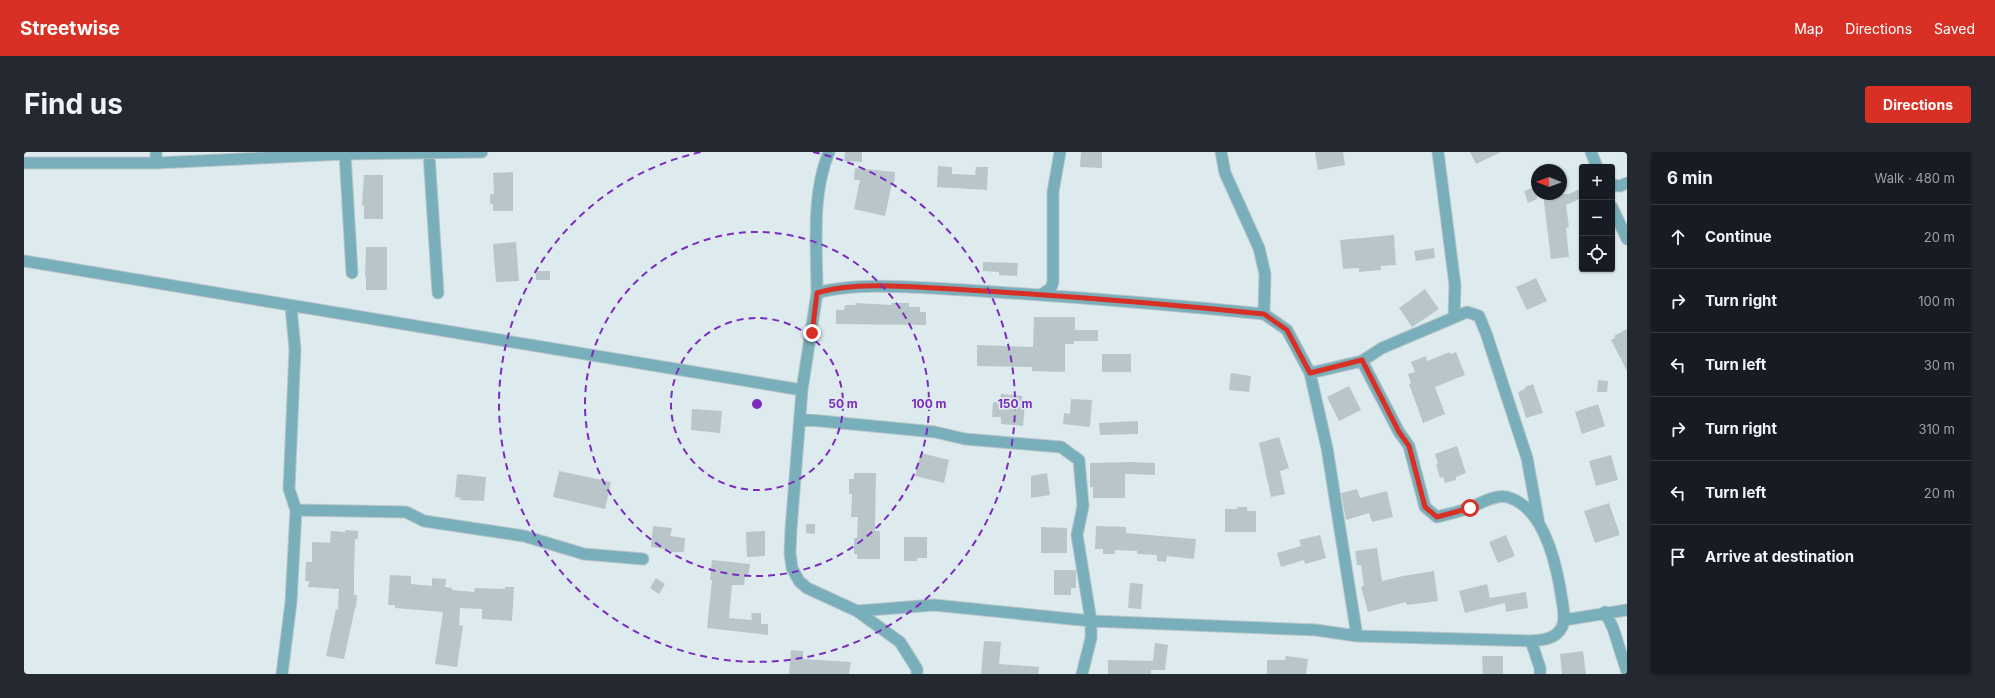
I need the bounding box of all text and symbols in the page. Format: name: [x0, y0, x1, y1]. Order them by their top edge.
text: Streetwise: [20, 17, 120, 40]
text: Map: [1794, 20, 1823, 37]
text: Directions: [1845, 20, 1912, 37]
text: Saved: [1934, 20, 1975, 37]
button: Directions: [1865, 86, 1971, 123]
text: Find us: [24, 87, 123, 121]
north arrow: [1531, 164, 1567, 200]
map controls: [1579, 164, 1615, 272]
button: +: [1579, 164, 1615, 200]
text: 6 min: [1667, 168, 1713, 188]
text: Walk · 480 m: [1875, 170, 1955, 186]
button: −: [1579, 200, 1615, 236]
icon: ahead: [1667, 226, 1689, 248]
text: Continue: [1705, 227, 1772, 246]
text: 20 m: [1924, 229, 1955, 245]
button: locate: [1579, 236, 1615, 272]
icon: right: [1667, 290, 1689, 312]
text: Turn right: [1705, 291, 1777, 310]
text: 100 m: [1918, 293, 1955, 309]
route end: [803, 324, 821, 342]
icon: left: [1667, 354, 1689, 376]
text: Turn left: [1705, 355, 1766, 374]
text: 30 m: [1924, 357, 1955, 373]
text: 50 m: [828, 396, 858, 411]
text: 100 m: [911, 396, 947, 411]
text: 150 m: [998, 396, 1032, 411]
centre of rings: [750, 397, 764, 411]
icon: right: [1667, 418, 1689, 440]
text: Turn right: [1705, 419, 1777, 438]
text: 310 m: [1918, 421, 1955, 437]
icon: left: [1667, 482, 1689, 504]
text: Turn left: [1705, 483, 1766, 502]
text: 20 m: [1924, 485, 1955, 501]
route start: [1461, 499, 1479, 517]
icon: arrive: [1667, 546, 1689, 568]
text: Arrive at destination: [1705, 547, 1854, 566]

